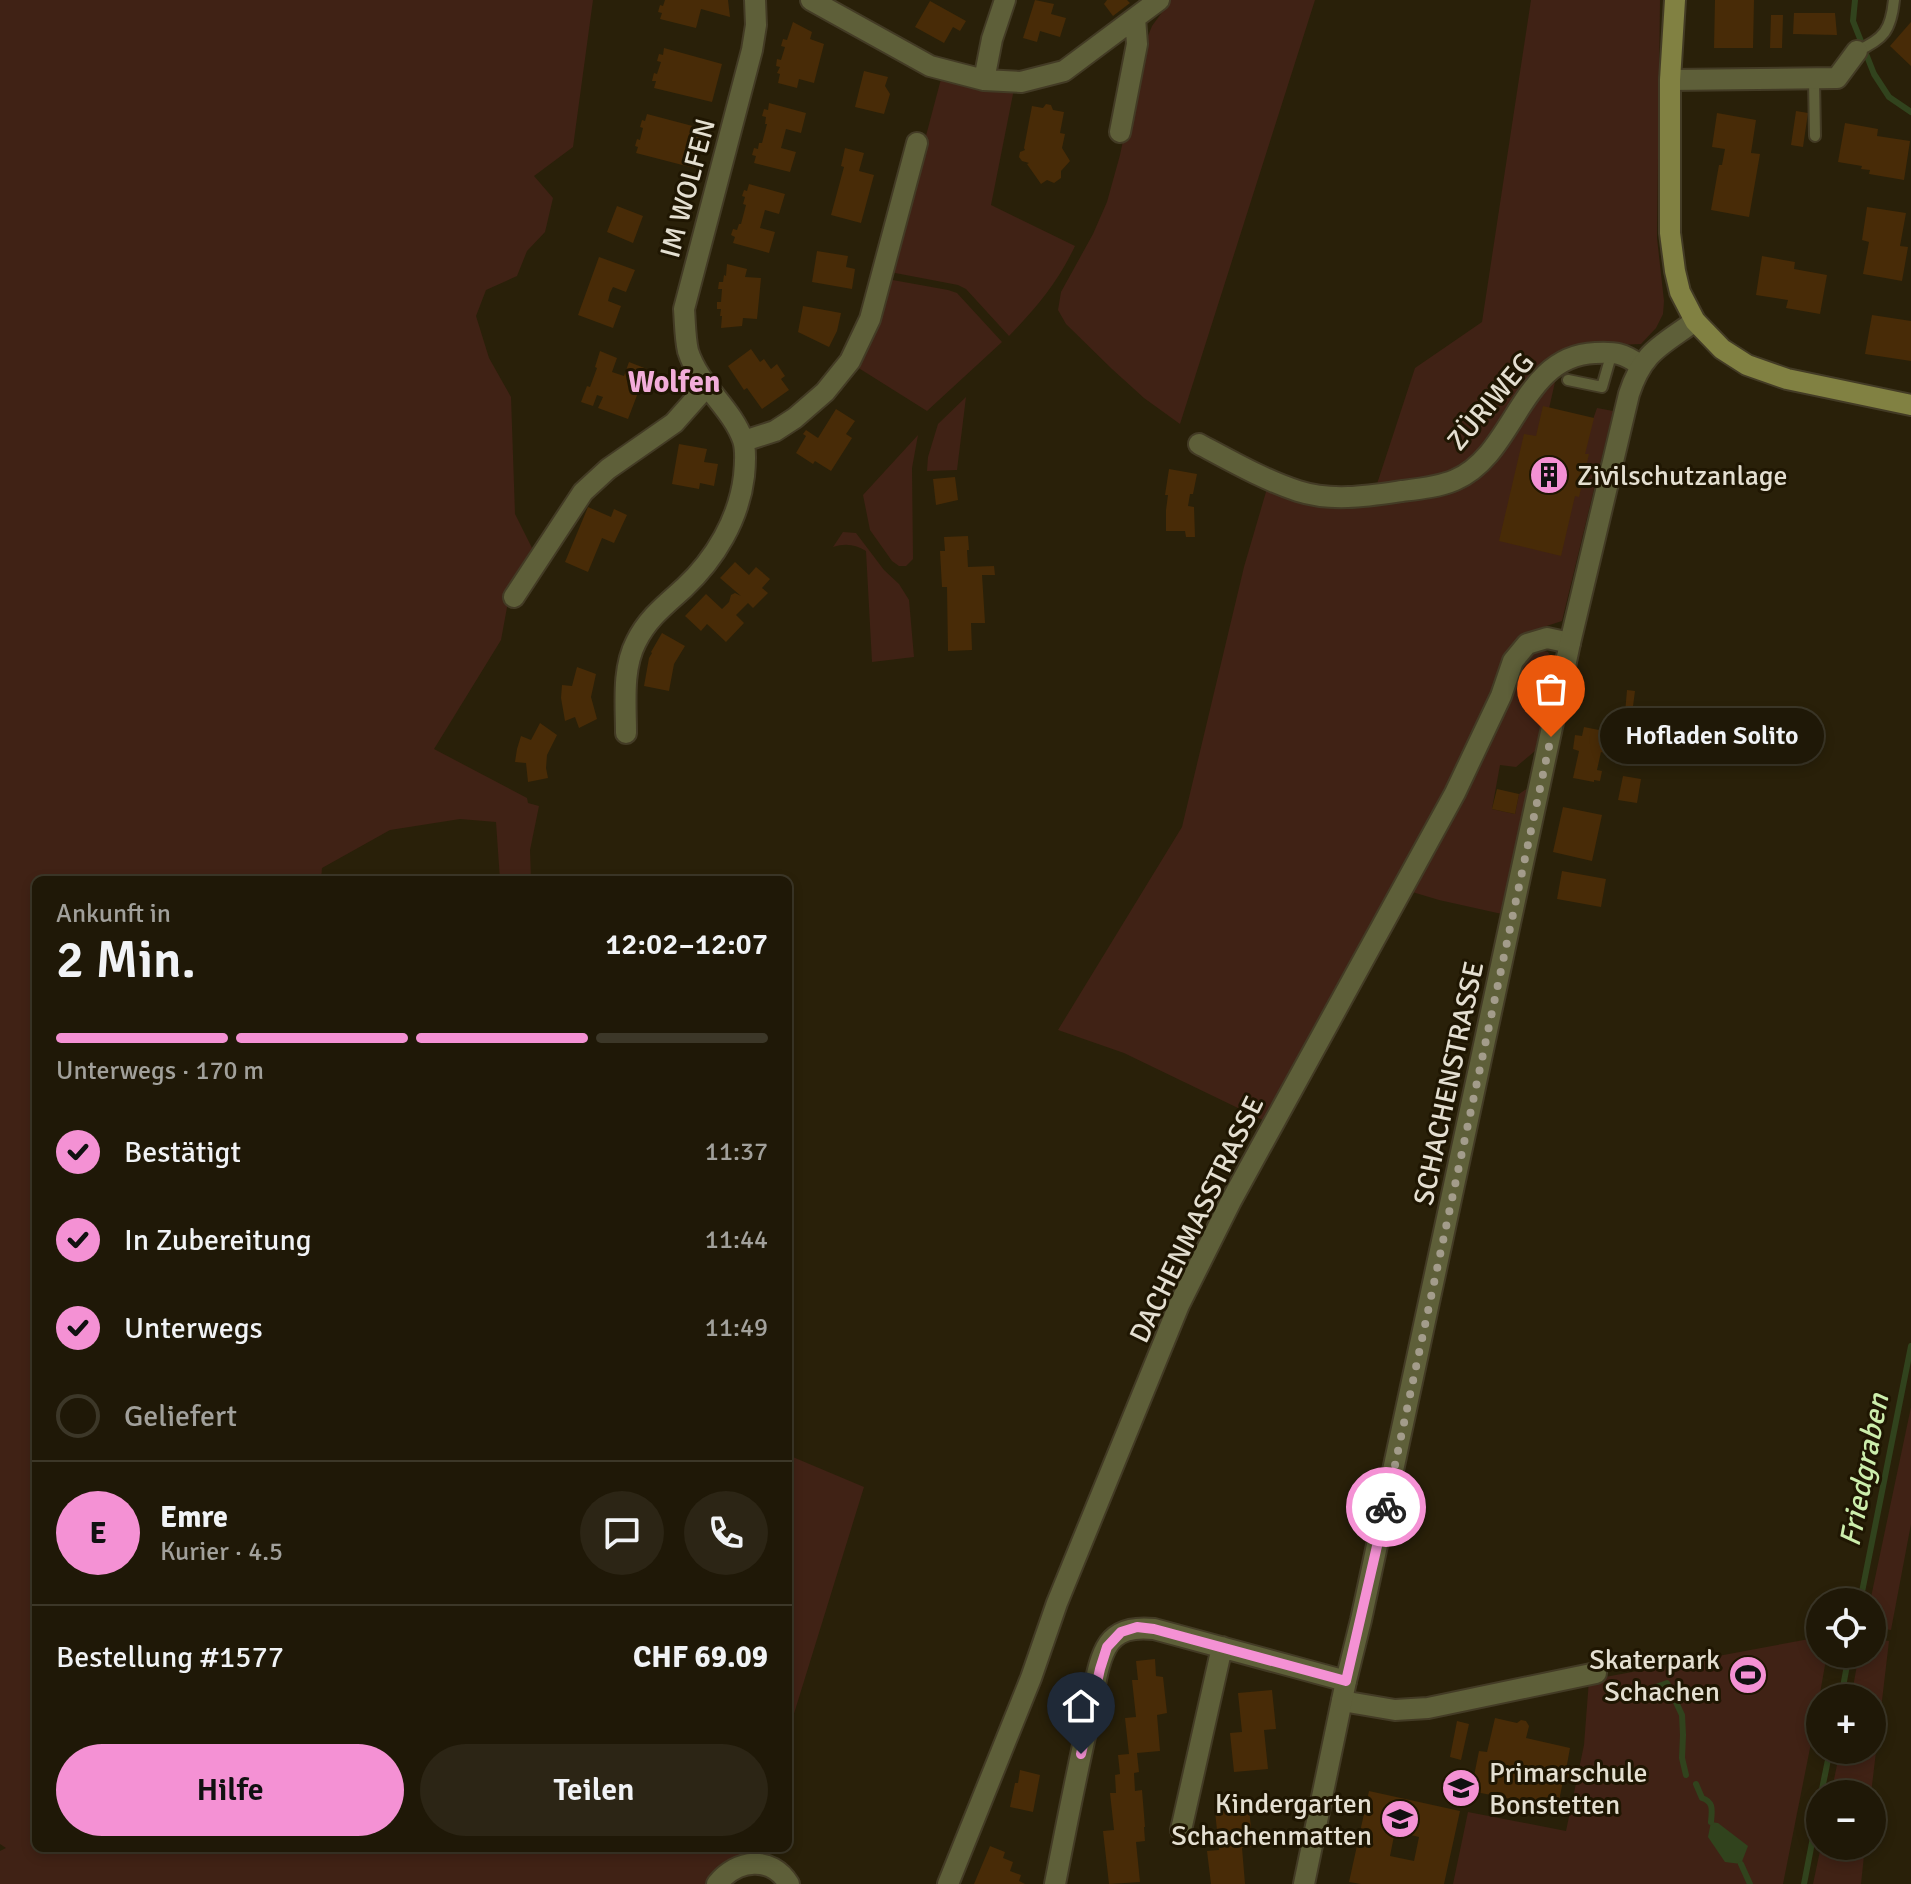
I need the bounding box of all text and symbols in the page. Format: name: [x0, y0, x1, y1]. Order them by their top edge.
street label: IM WOLFEN: [653, 115, 723, 262]
street label: ZÜRIWEG: [1440, 346, 1541, 457]
district label: Wolfen: [628, 364, 720, 401]
building icon: Zivilschutzanlage: [1528, 454, 1570, 496]
place label: Zivilschutzanlage: [1577, 459, 1788, 493]
pin: [1517, 655, 1585, 737]
icon: bag: [1529, 667, 1573, 711]
callout: Hofladen Solito: [1599, 709, 1823, 765]
text: Hofladen Solito: [1625, 720, 1799, 752]
text: Ankunft in: [56, 898, 171, 930]
text: 12:02–12:07: [605, 926, 768, 963]
text: 2 Min.: [56, 928, 196, 992]
street label: SCHACHENSTRASSE: [1407, 958, 1491, 1208]
text: Unterwegs · 170 m: [56, 1055, 264, 1087]
street label: DACHENMASSTRASSE: [1122, 1091, 1271, 1348]
icon: check: [56, 1130, 100, 1174]
text: Bestätigt: [124, 1134, 241, 1171]
text: 11:37: [705, 1136, 768, 1168]
icon: check: [56, 1218, 100, 1262]
text: In Zubereitung: [124, 1222, 312, 1259]
text: 11:44: [705, 1224, 768, 1256]
icon: check: [56, 1306, 100, 1350]
text: Unterwegs: [124, 1310, 263, 1347]
text: 11:49: [705, 1312, 768, 1344]
water label: Friedgraben: [1832, 1389, 1898, 1550]
text: Geliefert: [124, 1398, 237, 1435]
courier: [1346, 1467, 1426, 1547]
icon: bike: [1364, 1485, 1408, 1529]
button: chat: [580, 1491, 664, 1575]
button: phone: [684, 1491, 768, 1575]
text: Emre: [160, 1499, 228, 1536]
text: E: [89, 1515, 107, 1552]
text: Kurier · 4.5: [160, 1536, 283, 1568]
map controls: [1806, 1588, 1886, 1860]
button: locate: [1806, 1588, 1886, 1668]
text: Bestellung #1577: [56, 1639, 284, 1676]
text: CHF 69.09: [633, 1639, 768, 1676]
place label: Skaterpark Schachen: [1589, 1643, 1720, 1709]
sports icon: Skaterpark Schachen: [1727, 1654, 1769, 1696]
pin: [1047, 1672, 1115, 1754]
icon: home: [1059, 1684, 1103, 1728]
button: +: [1806, 1684, 1886, 1764]
button: Hilfe: [56, 1744, 404, 1836]
button: Teilen: [420, 1744, 768, 1836]
place label: Primarschule Bonstetten: [1489, 1756, 1648, 1822]
school or university icon: Primarschule Bonstetten: [1440, 1767, 1482, 1809]
button: −: [1806, 1780, 1886, 1860]
place label: Kindergarten Schachenmatten: [1171, 1787, 1372, 1853]
school or university icon: Kindergarten Schachenmatten: [1379, 1798, 1421, 1840]

